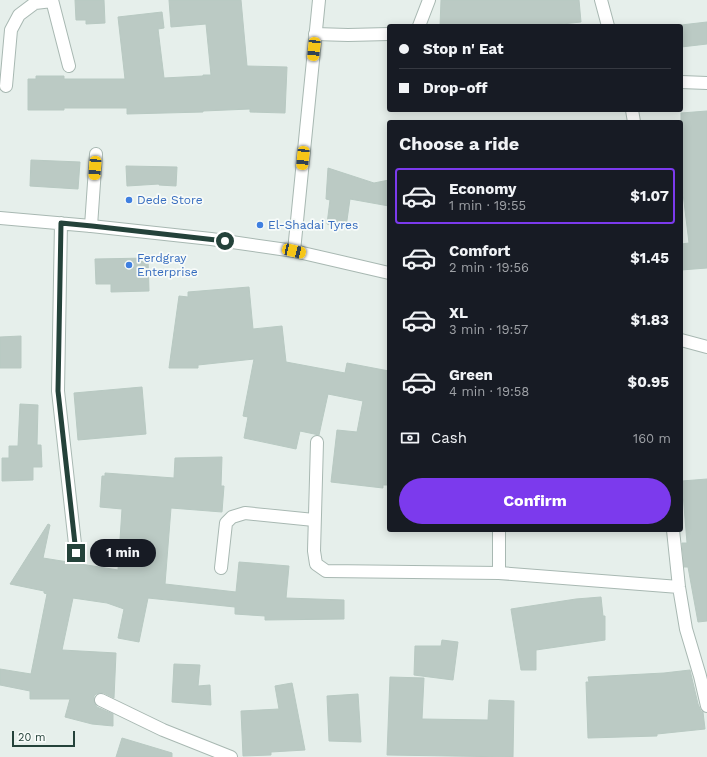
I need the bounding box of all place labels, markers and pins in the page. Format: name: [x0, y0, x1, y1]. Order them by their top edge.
place label: Dede Store: [137, 193, 203, 207]
marker: Dede Store: [124, 195, 134, 205]
place label: El-Shadai Tyres: [268, 218, 358, 232]
marker: El-Shadai Tyres: [255, 220, 265, 230]
place label: Ferdgray Enterprise: [137, 251, 198, 279]
marker: Ferdgray Enterprise: [124, 260, 134, 270]

